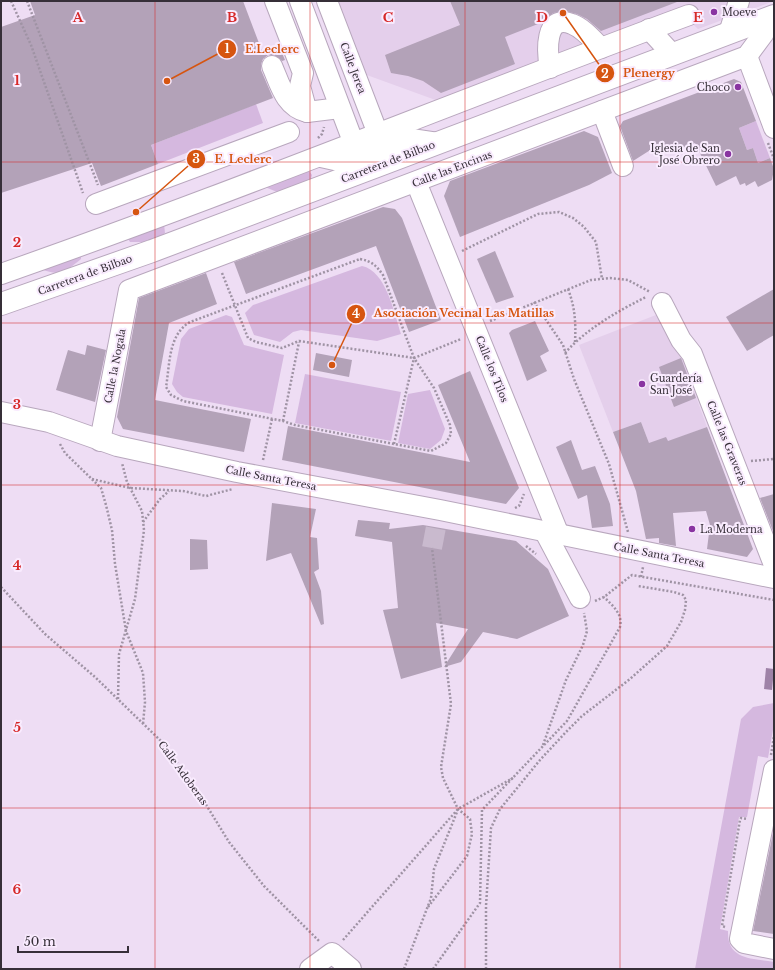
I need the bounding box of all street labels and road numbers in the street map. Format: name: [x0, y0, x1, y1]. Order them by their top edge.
street label: Calle Jerea: [337, 40, 369, 96]
street label: Carretera de Bilbao: [339, 138, 437, 186]
street label: Calle las Encinas: [410, 148, 494, 190]
street label: Carretera de Bilbao: [36, 252, 134, 298]
street label: Calle la Nogala: [101, 327, 129, 404]
street label: Calle los Tilos: [473, 334, 511, 405]
street label: Calle las Graveras: [704, 399, 750, 488]
street label: Calle Santa Teresa: [224, 463, 318, 493]
street label: Calle Santa Teresa: [612, 540, 706, 570]
street label: Calle Adoberas: [155, 738, 211, 808]

